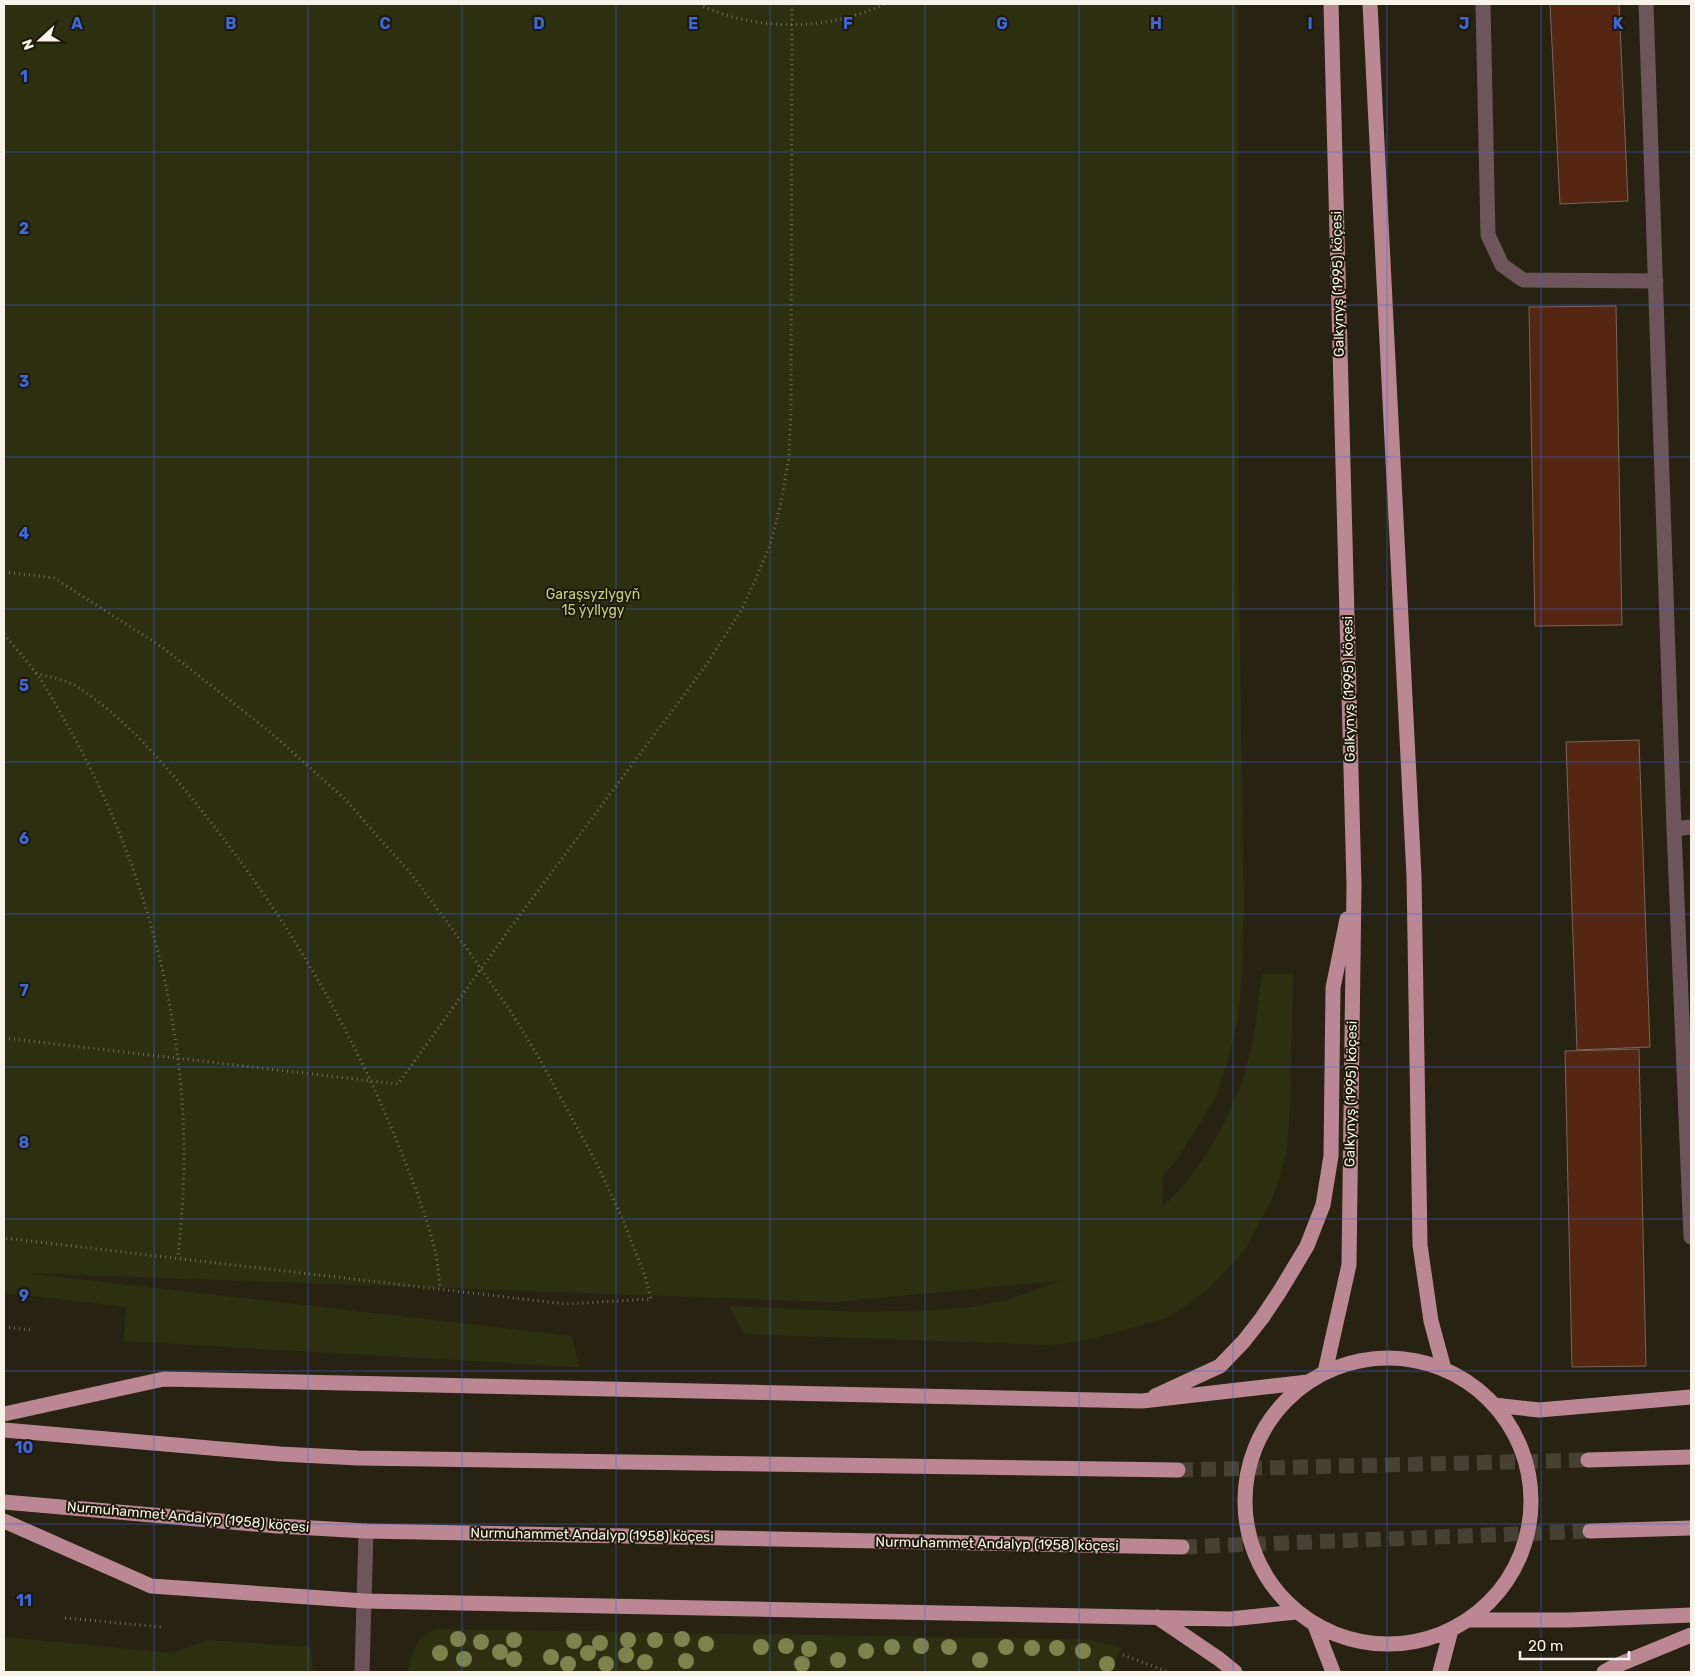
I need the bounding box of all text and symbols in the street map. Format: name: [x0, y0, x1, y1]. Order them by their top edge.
text: A: [71, 14, 83, 33]
text: B: [225, 14, 237, 33]
text: C: [379, 14, 391, 33]
text: D: [533, 14, 545, 33]
text: E: [688, 14, 698, 33]
text: F: [843, 14, 853, 33]
text: G: [996, 14, 1008, 33]
text: H: [1150, 14, 1162, 33]
text: I: [1307, 14, 1313, 33]
text: J: [1459, 14, 1469, 33]
text: K: [1613, 14, 1624, 33]
north arrow: [15, 15, 65, 65]
text: N: [19, 37, 38, 52]
text: 1: [20, 67, 28, 86]
street label: Galkynyş (1995) köçesi: [1328, 211, 1348, 357]
text: 2: [19, 219, 29, 238]
text: 3: [19, 372, 29, 391]
text: 4: [19, 524, 30, 543]
park label: Garaşsyzlygyň 15 ýyllygy: [546, 586, 640, 619]
street label: Galkynyş (1995) köçesi: [1339, 616, 1359, 762]
text: 5: [19, 676, 29, 695]
text: 6: [19, 829, 29, 848]
text: 7: [19, 981, 29, 1000]
street label: Galkynyş (1995) köçesi: [1341, 1021, 1361, 1167]
text: 8: [19, 1133, 30, 1152]
text: 9: [19, 1286, 29, 1305]
text: 10: [15, 1438, 34, 1457]
street label: Nurmuhammet Andalyp (1958) köçesi: [66, 1498, 310, 1536]
street label: Nurmuhammet Andalyp (1958) köçesi: [470, 1524, 714, 1546]
street label: Nurmuhammet Andalyp (1958) köçesi: [875, 1533, 1119, 1555]
text: 11: [16, 1591, 32, 1610]
scale bar: [1520, 1628, 1629, 1660]
text: 20 m: [1528, 1637, 1563, 1655]

